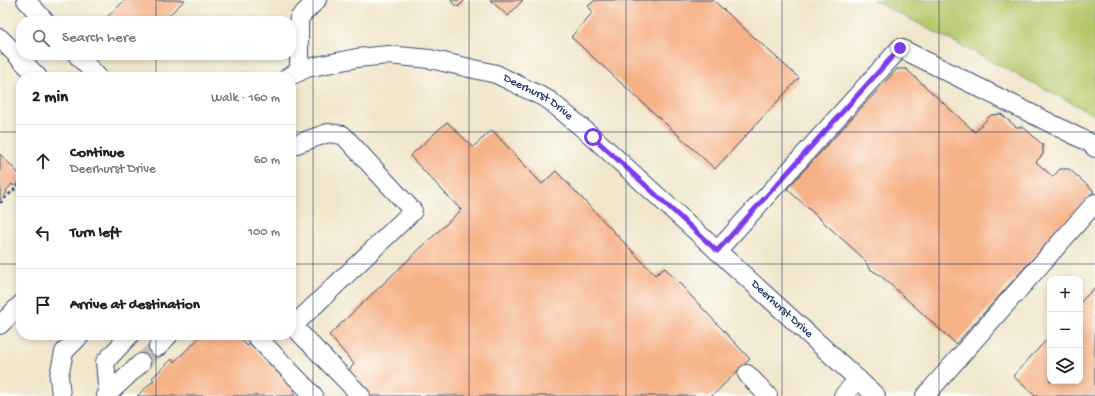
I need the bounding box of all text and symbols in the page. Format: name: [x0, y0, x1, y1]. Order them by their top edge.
search box: [16, 16, 296, 60]
icon: search: [30, 27, 52, 49]
text: Search here: [62, 29, 136, 47]
route end: [891, 39, 909, 57]
street label: Deerhurst Drive: [500, 71, 576, 124]
text: 2 min: [32, 88, 68, 108]
text: Walk · 160 m: [211, 91, 280, 106]
route start: [584, 128, 602, 146]
text: Continue: [70, 144, 124, 162]
icon: ahead: [32, 150, 54, 172]
text: 60 m: [254, 153, 280, 168]
text: Deerhurst Drive: [70, 162, 156, 177]
icon: left: [32, 222, 54, 244]
text: Turn left: [70, 224, 121, 242]
text: 100 m: [248, 225, 280, 240]
map controls: [1047, 276, 1083, 384]
button: +: [1047, 276, 1083, 312]
street label: Deerhurst Drive: [747, 277, 816, 342]
icon: arrive: [32, 294, 54, 316]
text: Arrive at destination: [70, 296, 200, 314]
button: −: [1047, 312, 1083, 348]
button: layers: [1047, 348, 1083, 384]

